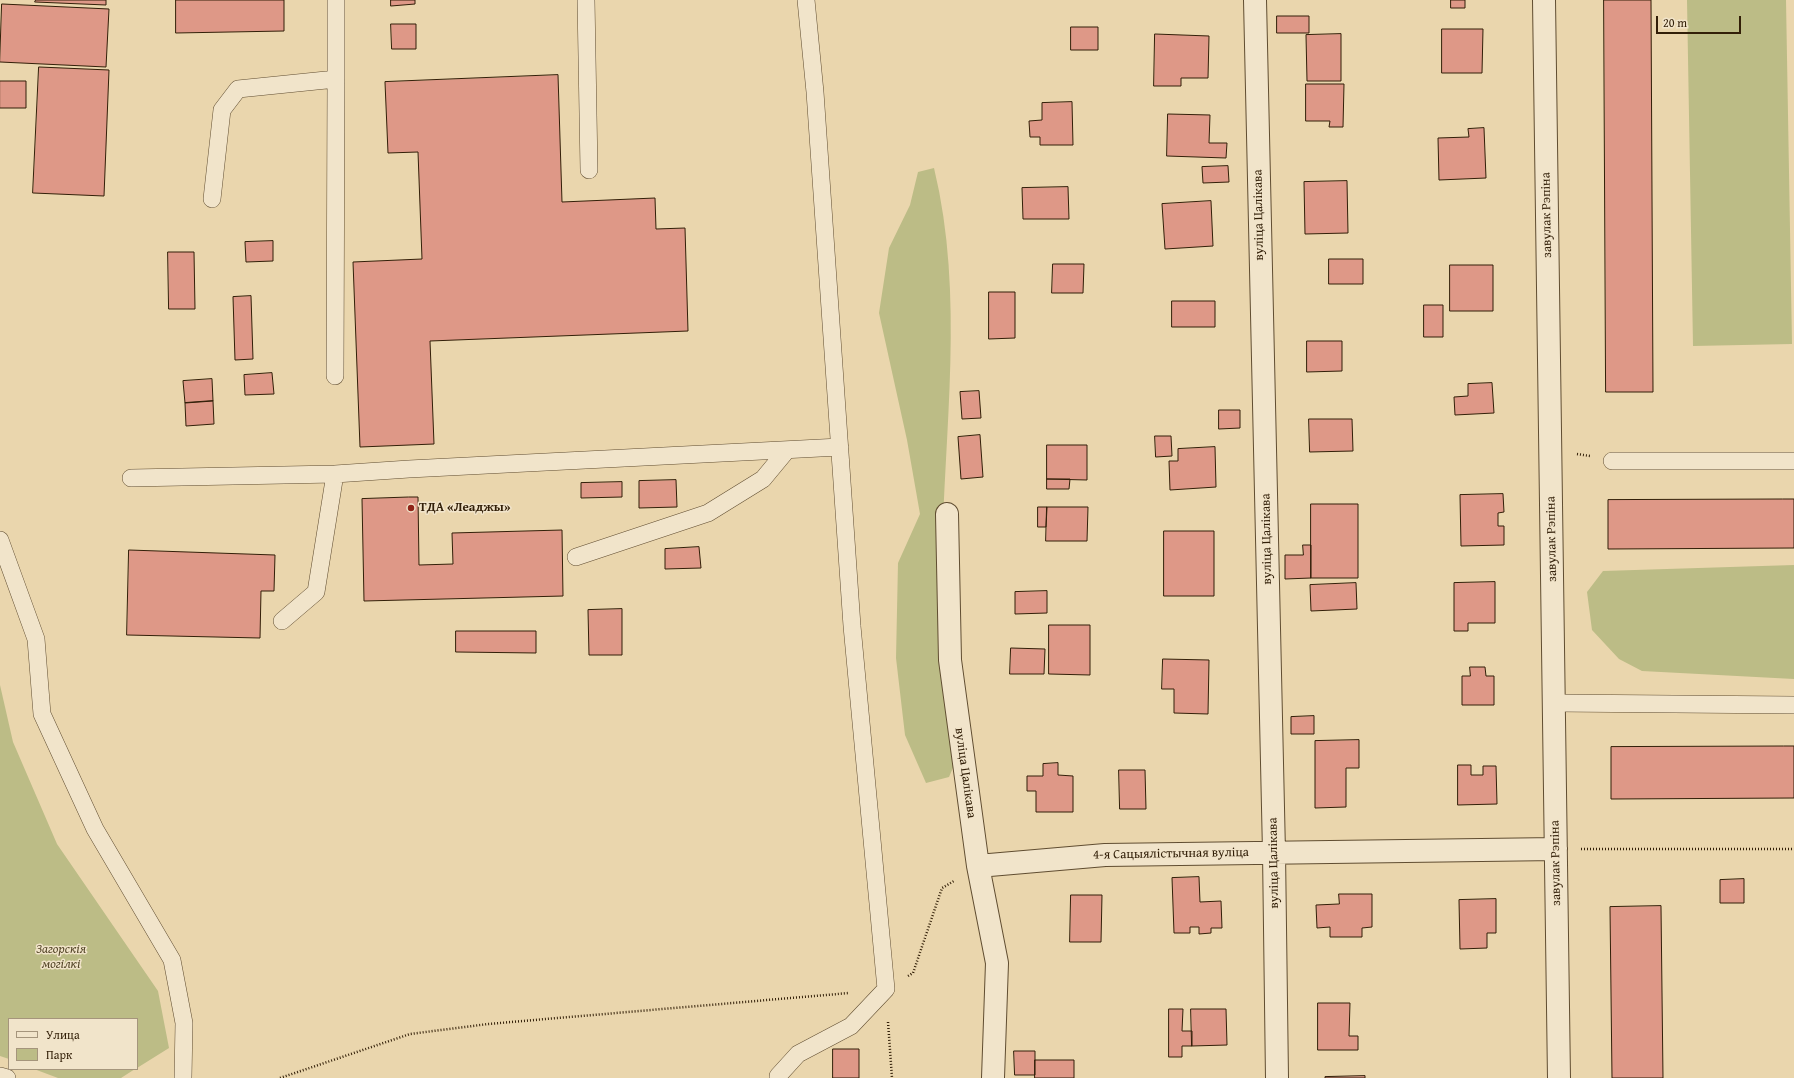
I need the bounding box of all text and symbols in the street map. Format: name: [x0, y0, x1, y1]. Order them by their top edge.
scale bar: [1658, 8, 1743, 34]
text: 20 m: [1663, 14, 1687, 31]
street label: вуліца Цалікава: [1250, 169, 1268, 261]
street label: завулак Рэпіна: [1538, 172, 1556, 258]
street label: вуліца Цалікава: [1258, 493, 1276, 585]
street label: завулак Рэпіна: [1543, 496, 1561, 582]
place label: ТДА «Леаджы»: [419, 500, 511, 516]
marker: ТДА «Леаджы»: [406, 503, 416, 513]
street label: вуліца Цалікава: [951, 727, 979, 819]
street label: вуліца Цалікава: [1265, 817, 1283, 909]
street label: завулак Рэпіна: [1547, 820, 1565, 906]
street label: 4-я Сацыялістычная вуліца: [1093, 845, 1249, 863]
park label: Загорскія могілкі: [36, 942, 86, 973]
legend: [8, 1018, 138, 1070]
text: Улица: [46, 1026, 80, 1043]
text: Парк: [46, 1046, 72, 1063]

